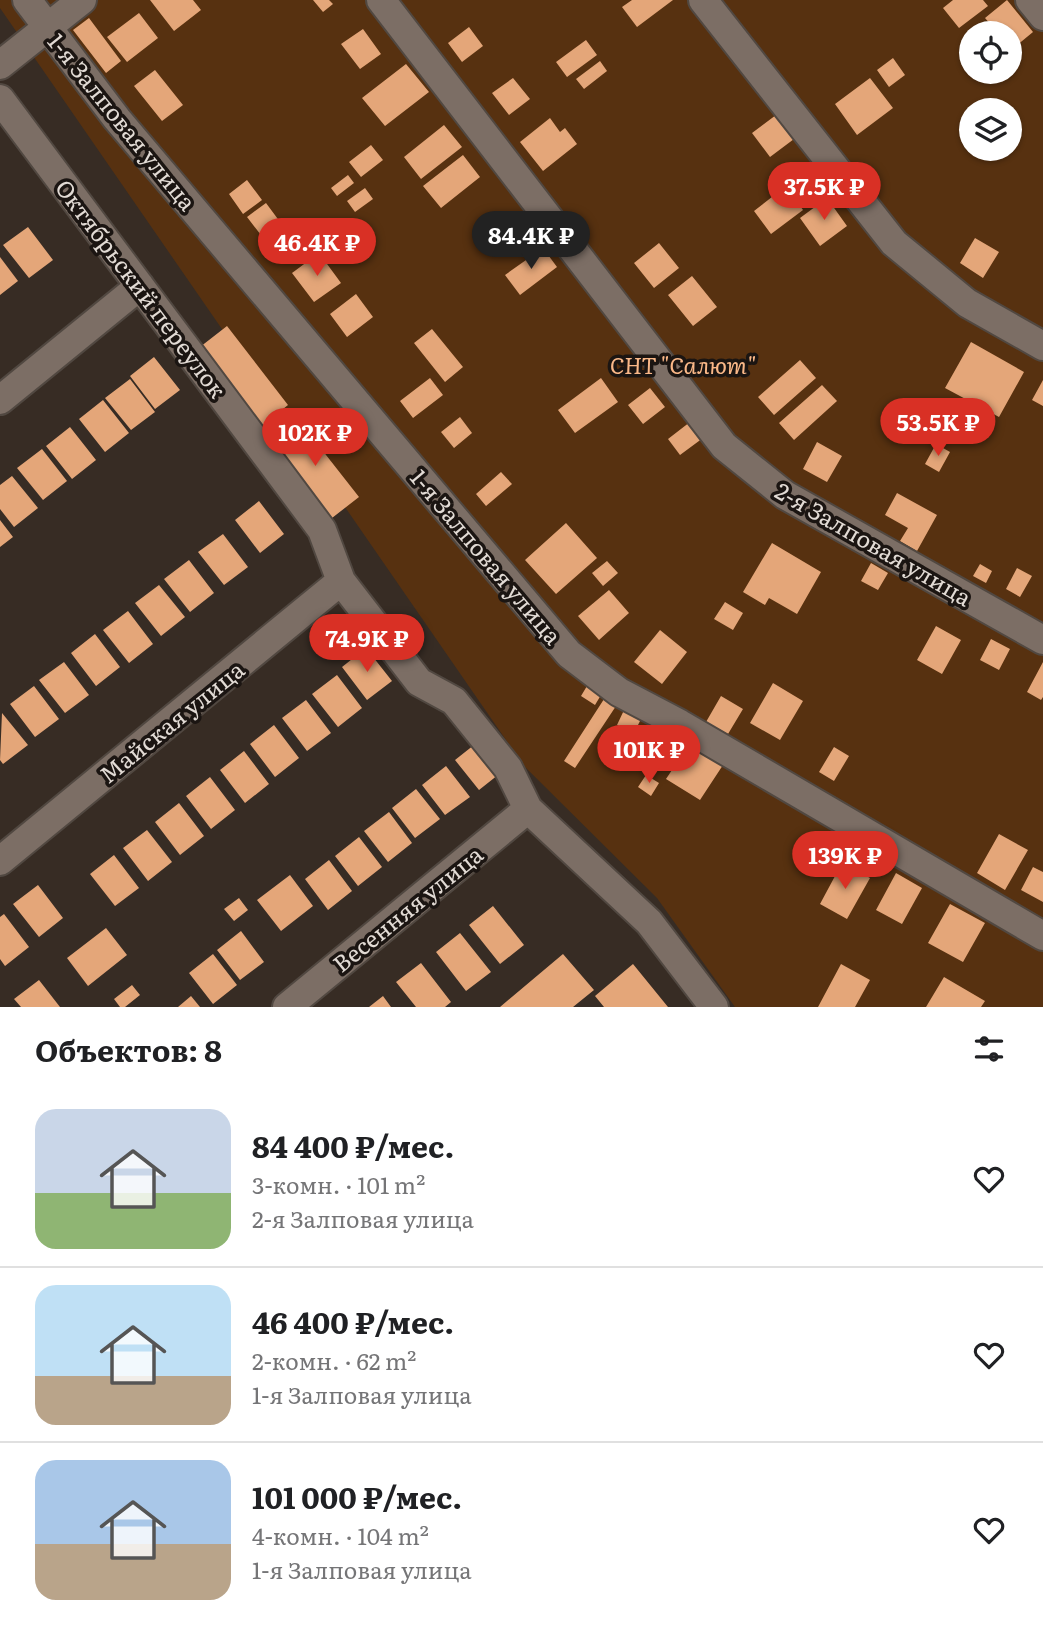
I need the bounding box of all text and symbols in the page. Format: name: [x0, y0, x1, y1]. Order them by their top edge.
map controls: [959, 21, 1022, 161]
button: locate: [959, 21, 1022, 84]
street label: 1-я Залповая улица: [41, 25, 206, 217]
button: layers: [959, 98, 1022, 161]
pin: 37.5K ₽: [759, 162, 889, 222]
text: 37.5K ₽: [784, 168, 864, 202]
street label: Октябрьский переулок: [48, 172, 236, 405]
pin: 84.4K ₽: [466, 212, 596, 271]
text: 84.4K ₽: [488, 217, 574, 251]
pin: 46.4K ₽: [252, 218, 382, 278]
text: 46.4K ₽: [274, 224, 360, 258]
park label: СНТ "Салют": [610, 347, 756, 381]
pin: 53.5K ₽: [873, 398, 1003, 458]
text: 53.5K ₽: [896, 404, 980, 438]
pin: 102K ₽: [258, 408, 372, 468]
text: 102K ₽: [278, 414, 352, 448]
street label: 1-я Залповая улица: [403, 461, 571, 651]
street label: 2-я Залповая улица: [769, 473, 979, 613]
pin: 74.9K ₽: [302, 614, 432, 674]
text: 74.9K ₽: [325, 620, 409, 654]
street label: Майская улица: [91, 652, 251, 790]
pin: 101K ₽: [592, 726, 706, 785]
text: 101K ₽: [613, 731, 685, 765]
pin: 139K ₽: [788, 832, 902, 891]
street label: Весенняя улица: [325, 836, 490, 979]
text: 139K ₽: [808, 837, 882, 871]
text: Объектов: 8: [35, 1027, 222, 1071]
icon: filters: [970, 1030, 1008, 1068]
text: 84 400 ₽/мес.: [252, 1123, 454, 1167]
icon: home: [91, 1137, 175, 1221]
icon: heart: [970, 1160, 1008, 1198]
text: 3-комн. · 101 m²: [252, 1167, 425, 1201]
text: 2-я Залповая улица: [252, 1201, 474, 1235]
text: 46 400 ₽/мес.: [252, 1299, 454, 1343]
icon: home: [91, 1313, 175, 1397]
icon: heart: [970, 1336, 1008, 1374]
text: 2-комн. · 62 m²: [252, 1343, 417, 1377]
text: 1-я Залповая улица: [252, 1377, 472, 1411]
text: 101 000 ₽/мес.: [252, 1474, 462, 1518]
icon: home: [91, 1488, 175, 1572]
icon: heart: [970, 1511, 1008, 1549]
text: 4-комн. · 104 m²: [252, 1518, 429, 1552]
text: 1-я Залповая улица: [252, 1552, 472, 1586]

